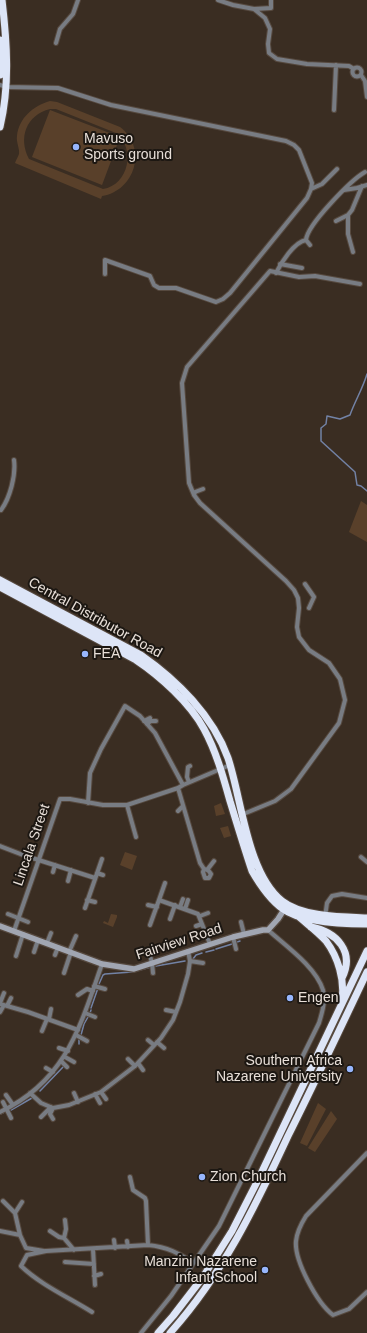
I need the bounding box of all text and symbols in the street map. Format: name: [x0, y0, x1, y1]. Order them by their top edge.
place label: Mavuso Sports ground: [84, 131, 172, 164]
marker: Mavuso Sports ground: [71, 142, 81, 152]
street label: Central Distributor Road: [25, 574, 165, 662]
place label: FEA: [93, 646, 120, 662]
marker: FEA: [80, 649, 90, 659]
street label: Lincala Street: [10, 802, 54, 888]
street label: Fairview Road: [134, 920, 224, 964]
place label: Engen: [298, 990, 338, 1006]
marker: Engen: [285, 993, 295, 1003]
place label: Southern Africa Nazarene University: [216, 1053, 342, 1086]
marker: Southern Africa Nazarene University: [345, 1064, 355, 1074]
place label: Zion Church: [210, 1169, 286, 1185]
marker: Zion Church: [197, 1172, 207, 1182]
place label: Manzini Nazarene Infant School: [144, 1254, 257, 1286]
marker: Manzini Nazarene Infant School: [260, 1265, 270, 1275]

